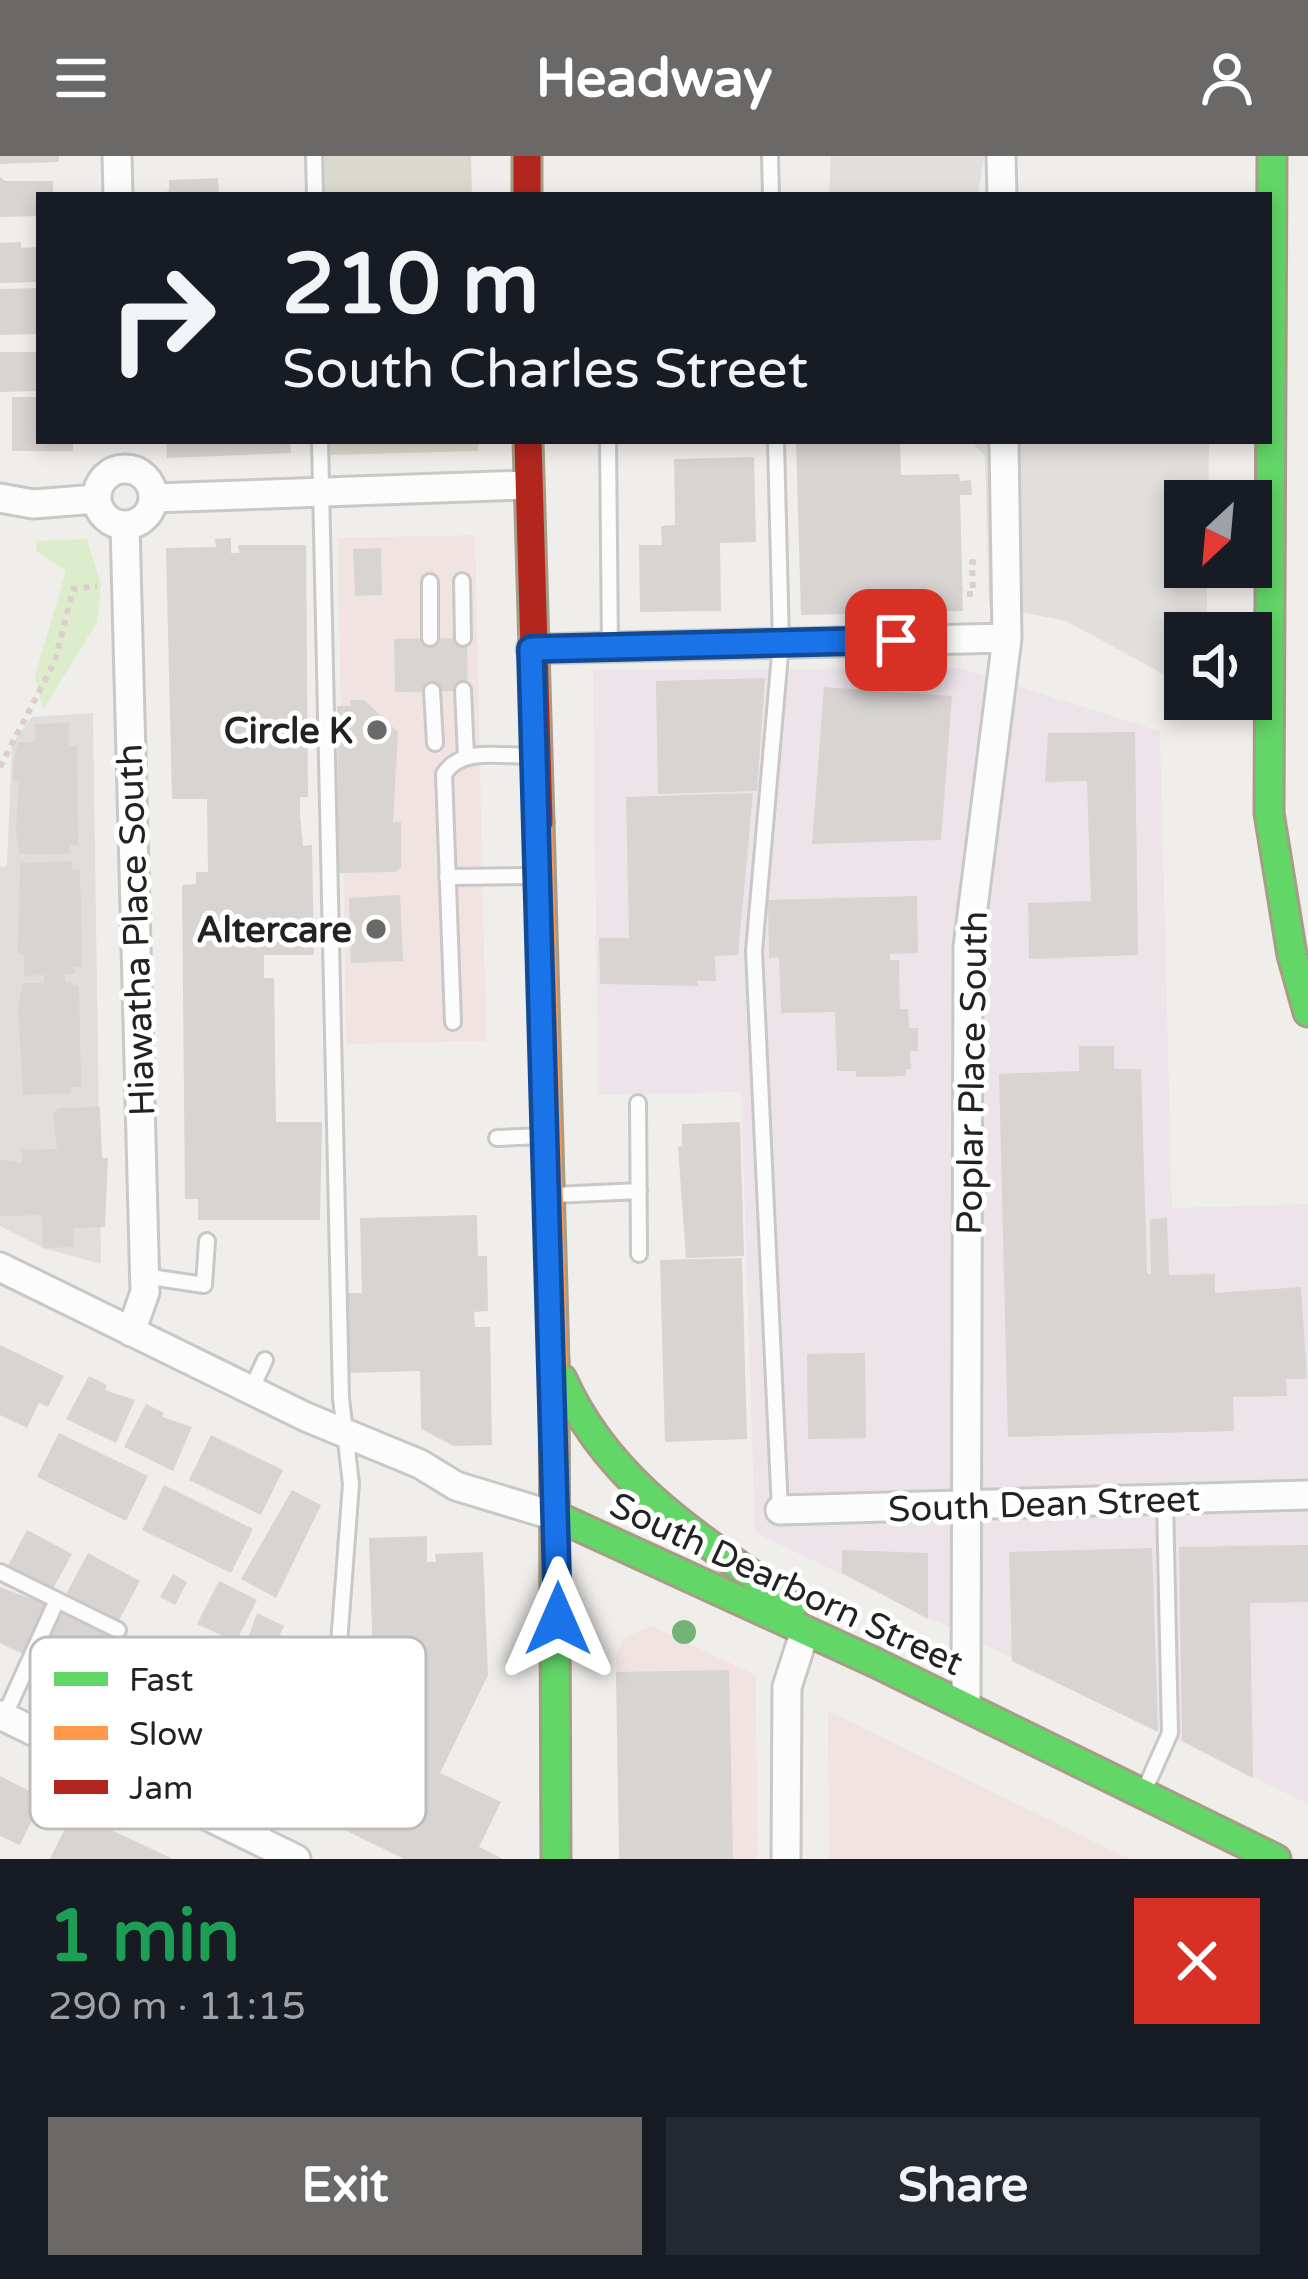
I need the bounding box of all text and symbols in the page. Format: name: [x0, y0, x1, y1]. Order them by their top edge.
icon: menu: [48, 45, 114, 111]
icon: person: [1194, 45, 1260, 111]
text: Headway: [536, 46, 772, 111]
text: 210 m: [282, 235, 539, 336]
icon: right: [84, 240, 240, 396]
text: South Charles Street: [282, 337, 808, 402]
north arrow: [1164, 480, 1272, 588]
map controls: [1164, 480, 1272, 720]
pin: [845, 589, 947, 691]
icon: arrive: [863, 607, 929, 673]
button: sound: [1164, 612, 1272, 720]
place label: Circle K: [224, 710, 353, 753]
marker: Circle K: [364, 717, 390, 743]
street label: Hiawatha Place South: [109, 743, 164, 1117]
place label: Altercare: [196, 909, 352, 952]
street label: Poplar Place South: [948, 911, 997, 1236]
marker: Altercare: [363, 916, 389, 942]
street label: South Dean Street: [887, 1478, 1201, 1531]
street label: South Dearborn Street: [603, 1484, 970, 1685]
position arrow: [495, 1556, 621, 1682]
legend: [30, 1637, 426, 1829]
text: Fast: [129, 1661, 193, 1700]
text: Slow: [129, 1715, 203, 1754]
text: Jam: [129, 1769, 193, 1808]
text: 1 min: [48, 1894, 240, 1981]
button: close: [1134, 1898, 1260, 2024]
text: 290 m · 11:15: [48, 1983, 306, 2030]
button: Exit: [48, 2117, 642, 2255]
button: Share: [666, 2117, 1260, 2255]

